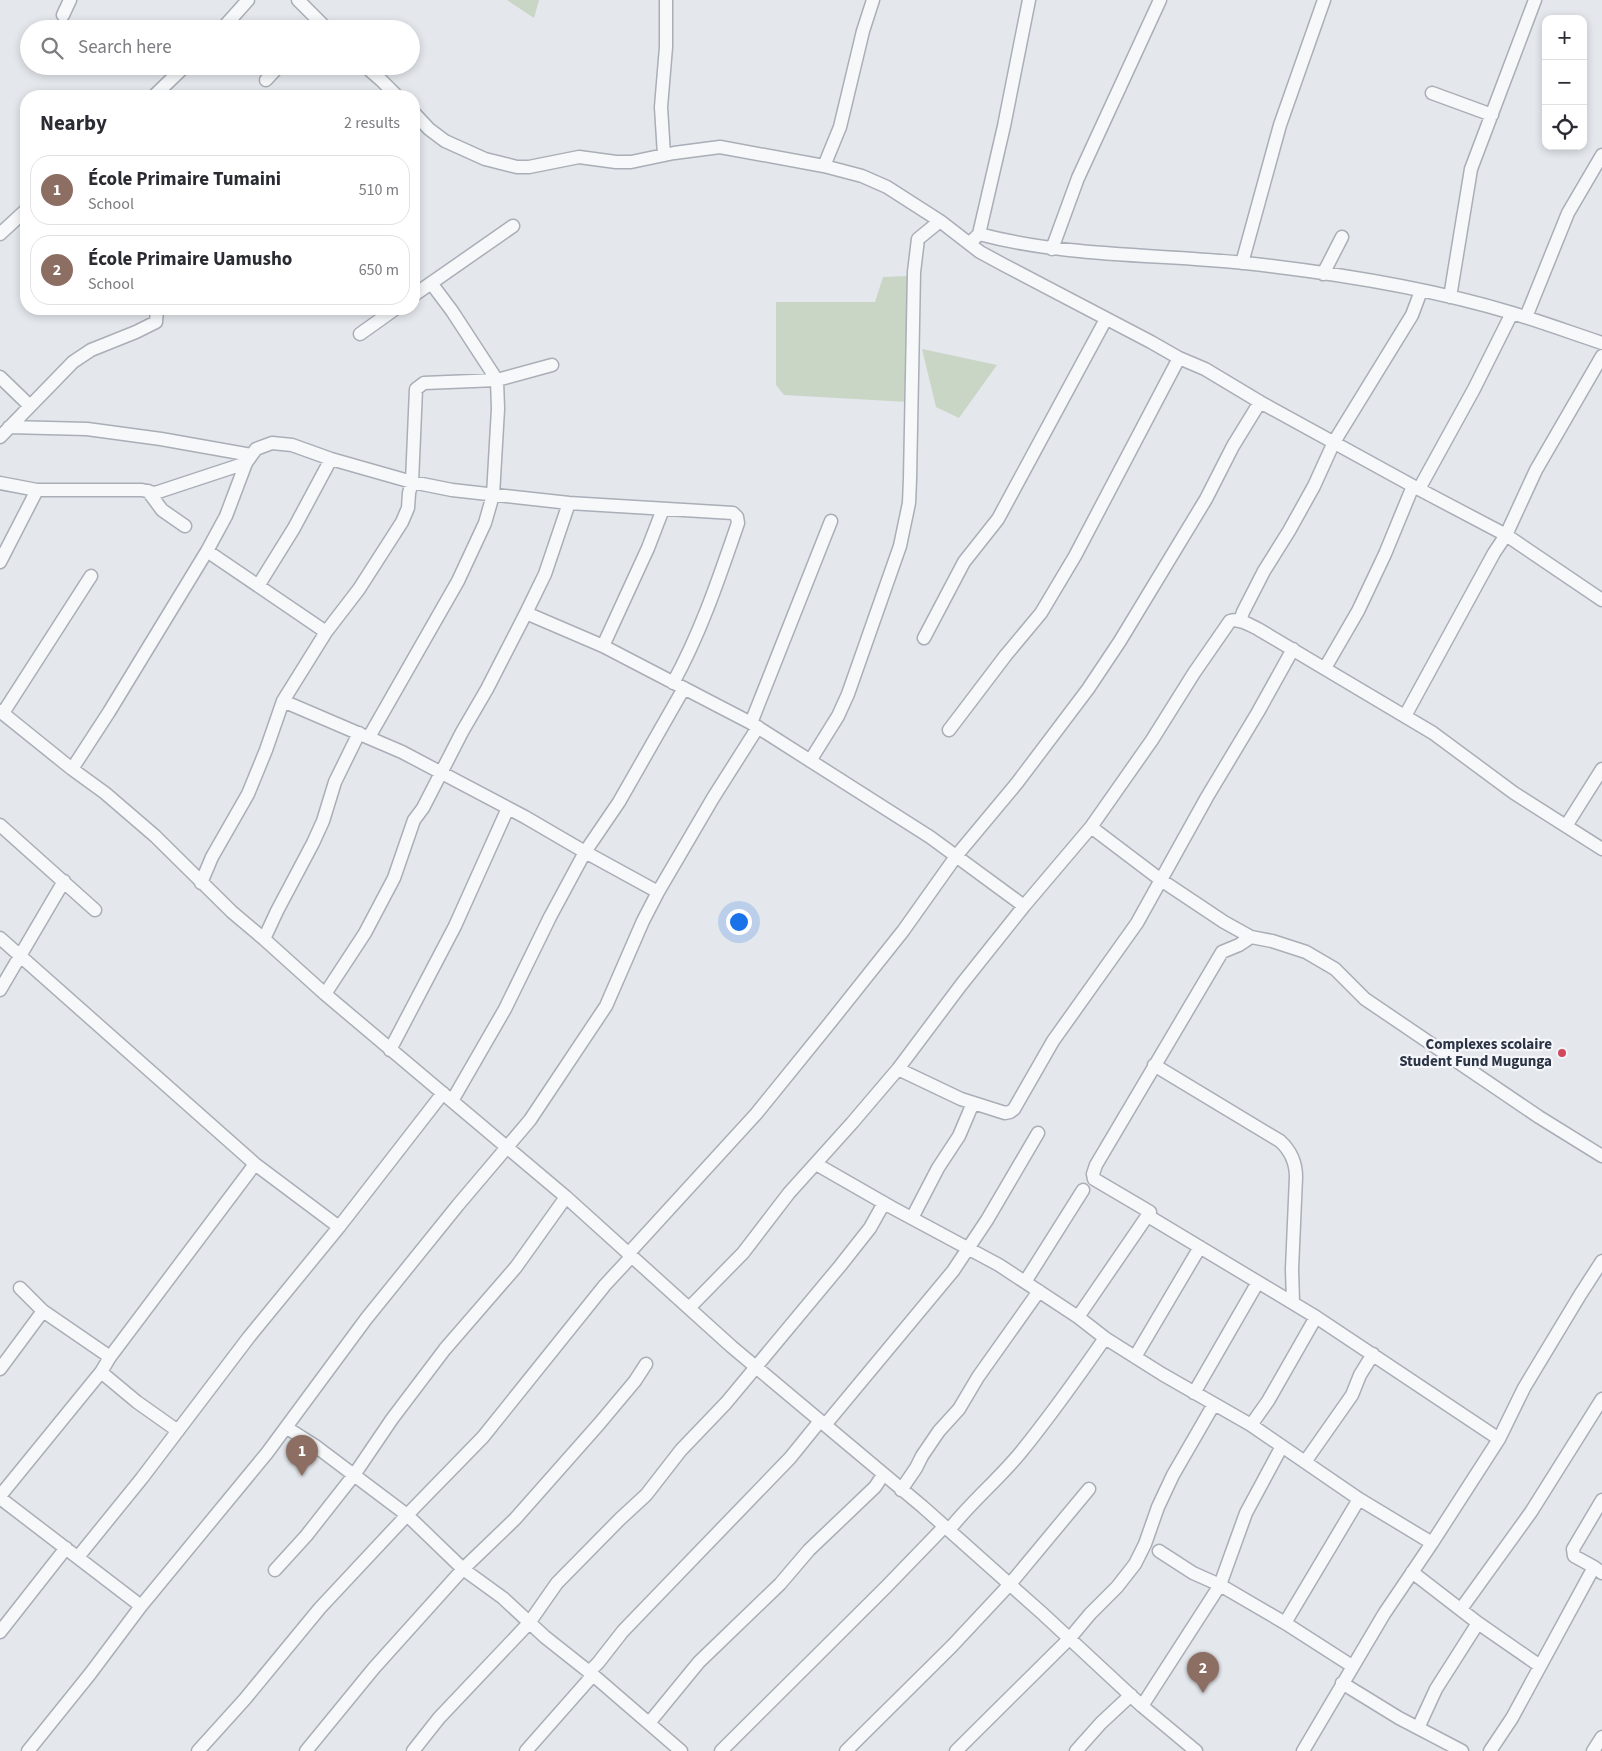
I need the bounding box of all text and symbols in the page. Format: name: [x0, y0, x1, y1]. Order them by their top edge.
map controls: [1542, 15, 1587, 150]
button: +: [1542, 15, 1587, 60]
search box: [20, 20, 420, 75]
icon: search: [38, 34, 66, 62]
text: Search here: [78, 34, 172, 61]
button: −: [1542, 60, 1587, 105]
button: locate: [1542, 105, 1587, 150]
text: Nearby: [40, 108, 107, 138]
text: 2 results: [344, 112, 400, 134]
text: École Primaire Tumaini: [88, 166, 281, 193]
text: 1: [53, 179, 61, 201]
text: 510 m: [359, 179, 399, 201]
text: School: [88, 193, 134, 215]
text: École Primaire Uamusho: [88, 246, 292, 273]
text: 2: [53, 259, 61, 281]
text: 650 m: [359, 259, 399, 281]
text: School: [88, 273, 134, 295]
your location: [726, 909, 752, 935]
place label: Complexes scolaire Student Fund Mugunga: [1399, 1034, 1552, 1072]
marker: Complexes scolaire Student Fund Mugunga: [1556, 1047, 1568, 1059]
pin: 1: [286, 1435, 318, 1476]
pin: 2: [1187, 1652, 1219, 1693]

